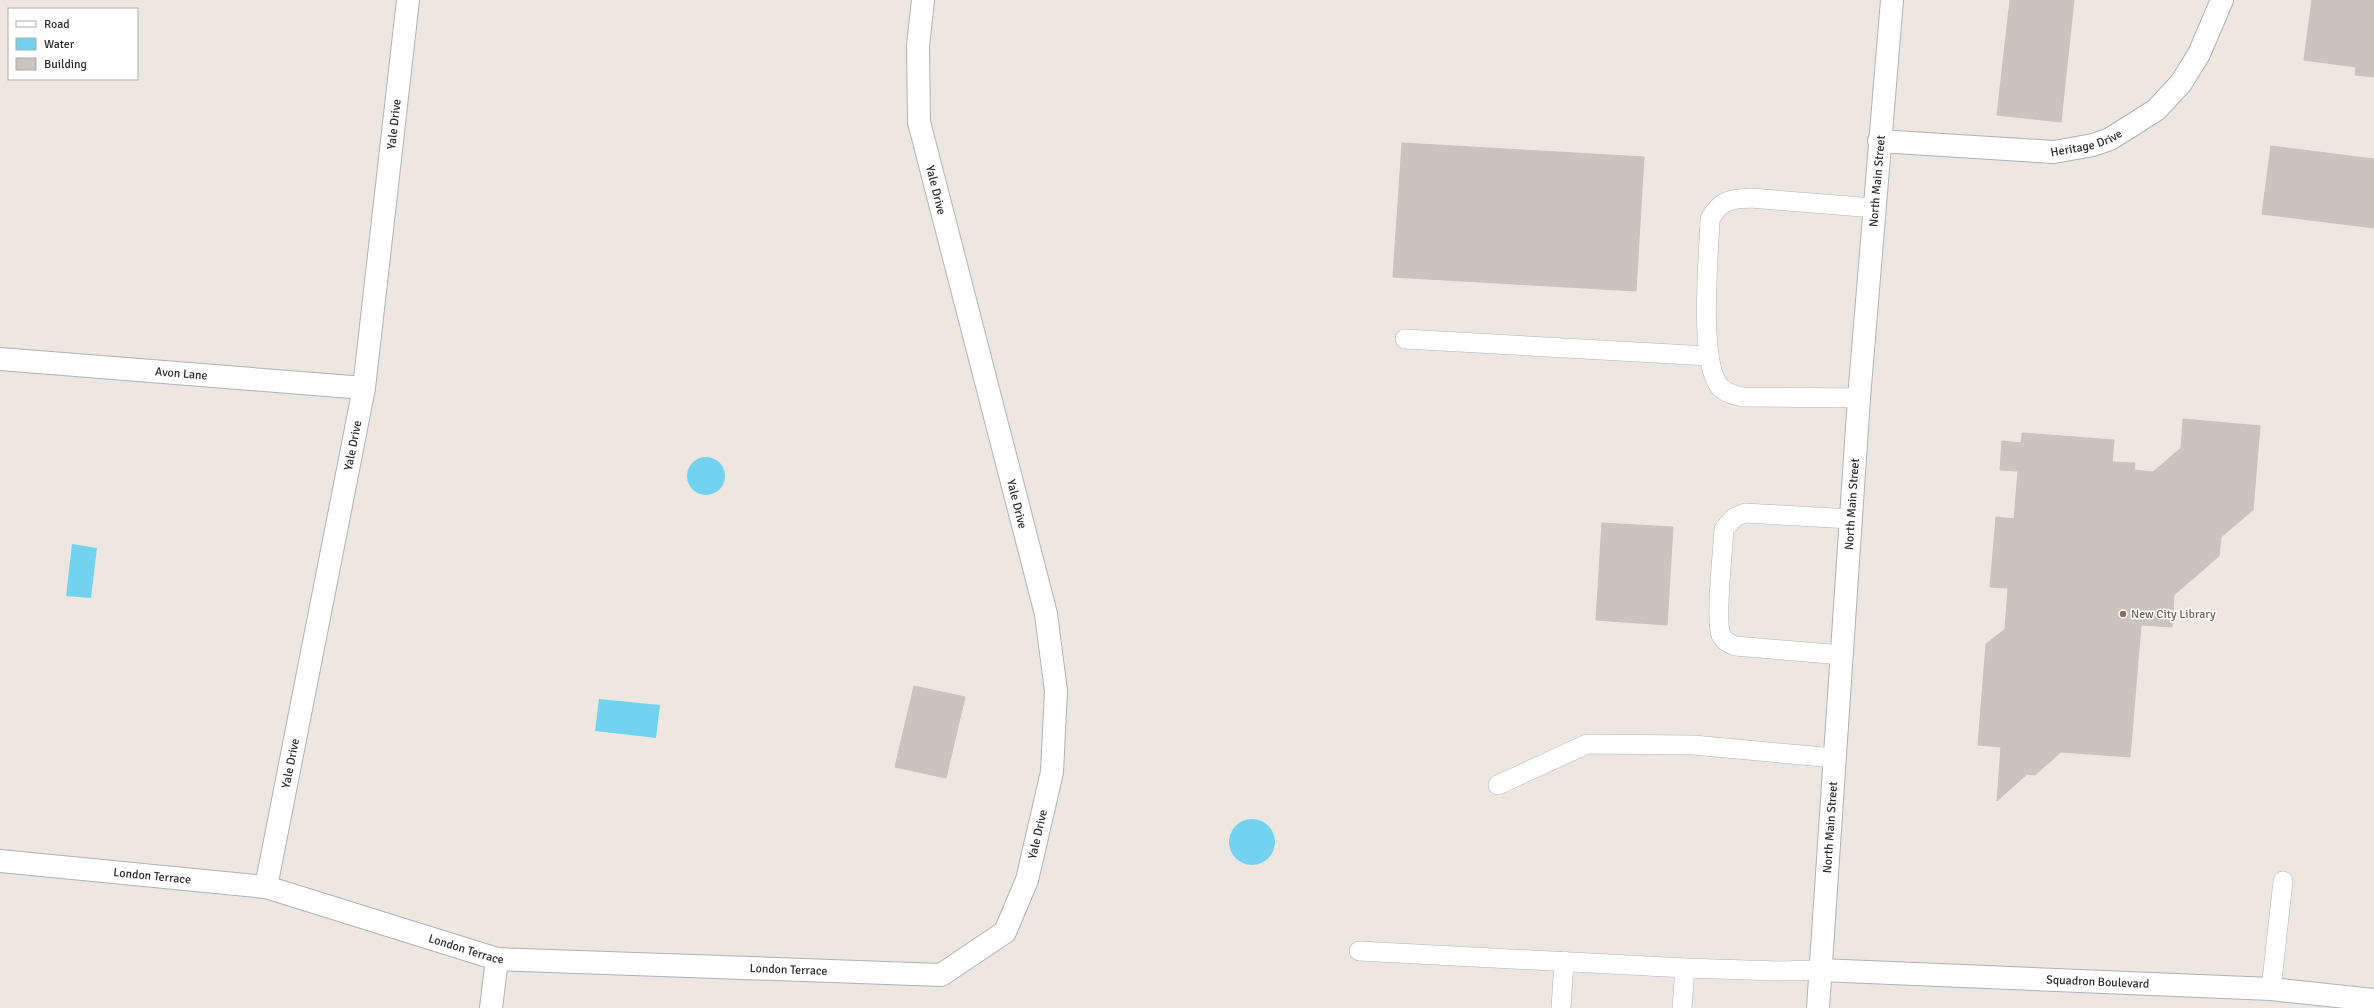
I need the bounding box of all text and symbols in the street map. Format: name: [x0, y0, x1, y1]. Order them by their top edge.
legend: [8, 8, 138, 80]
text: Road: [44, 17, 70, 32]
text: Water: [44, 37, 75, 52]
text: Building: [44, 57, 87, 72]
street label: Yale Drive: [384, 98, 405, 150]
street label: Heritage Drive: [2049, 126, 2125, 160]
street label: North Main Street: [1866, 135, 1889, 228]
street label: Yale Drive: [922, 164, 949, 216]
street label: Avon Lane: [155, 364, 208, 384]
street label: Yale Drive: [341, 419, 365, 472]
street label: North Main Street: [1842, 458, 1863, 551]
street label: Yale Drive: [1003, 478, 1030, 530]
place label: New City Library: [2131, 607, 2216, 622]
marker: New City Library: [2118, 609, 2128, 619]
street label: Yale Drive: [279, 737, 303, 790]
street label: North Main Street: [1820, 781, 1841, 874]
street label: Yale Drive: [1025, 808, 1051, 861]
street label: London Terrace: [113, 865, 192, 888]
street label: London Terrace: [427, 931, 504, 967]
street label: London Terrace: [749, 961, 828, 979]
street label: Squadron Boulevard: [2046, 973, 2150, 992]

